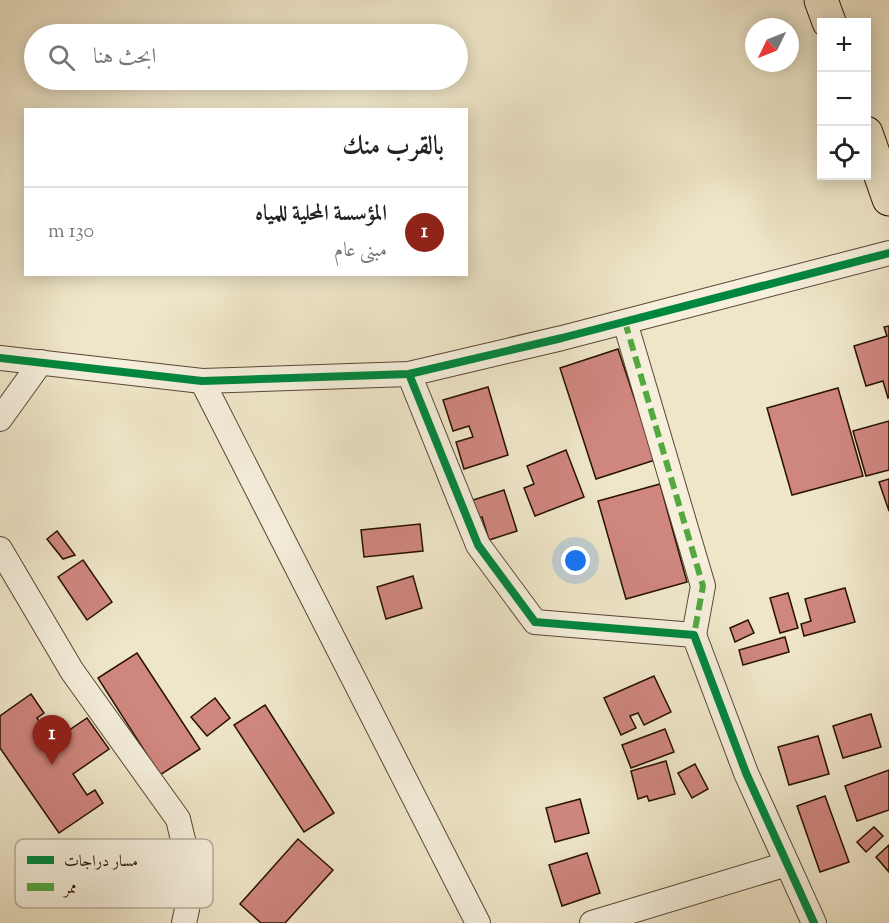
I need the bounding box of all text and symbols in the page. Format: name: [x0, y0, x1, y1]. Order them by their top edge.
north arrow: [745, 18, 799, 72]
map controls: [817, 18, 871, 180]
button: +: [817, 18, 871, 72]
search box: [24, 24, 468, 90]
icon: search: [45, 41, 78, 74]
text: ابحث هنا: [93, 42, 156, 74]
button: −: [817, 72, 871, 126]
button: locate: [817, 126, 871, 180]
text: بالقرب منك: [342, 129, 444, 166]
text: المؤسسة المحلية للمياه: [255, 199, 387, 231]
text: 130 m: [48, 218, 94, 247]
text: 1: [421, 218, 428, 247]
text: مبنى عام: [334, 237, 387, 266]
your location: [561, 546, 590, 575]
pin: 1: [32, 716, 72, 765]
legend: [15, 839, 213, 908]
text: مسار دراجات: [64, 851, 138, 874]
text: ممر: [62, 878, 77, 901]

